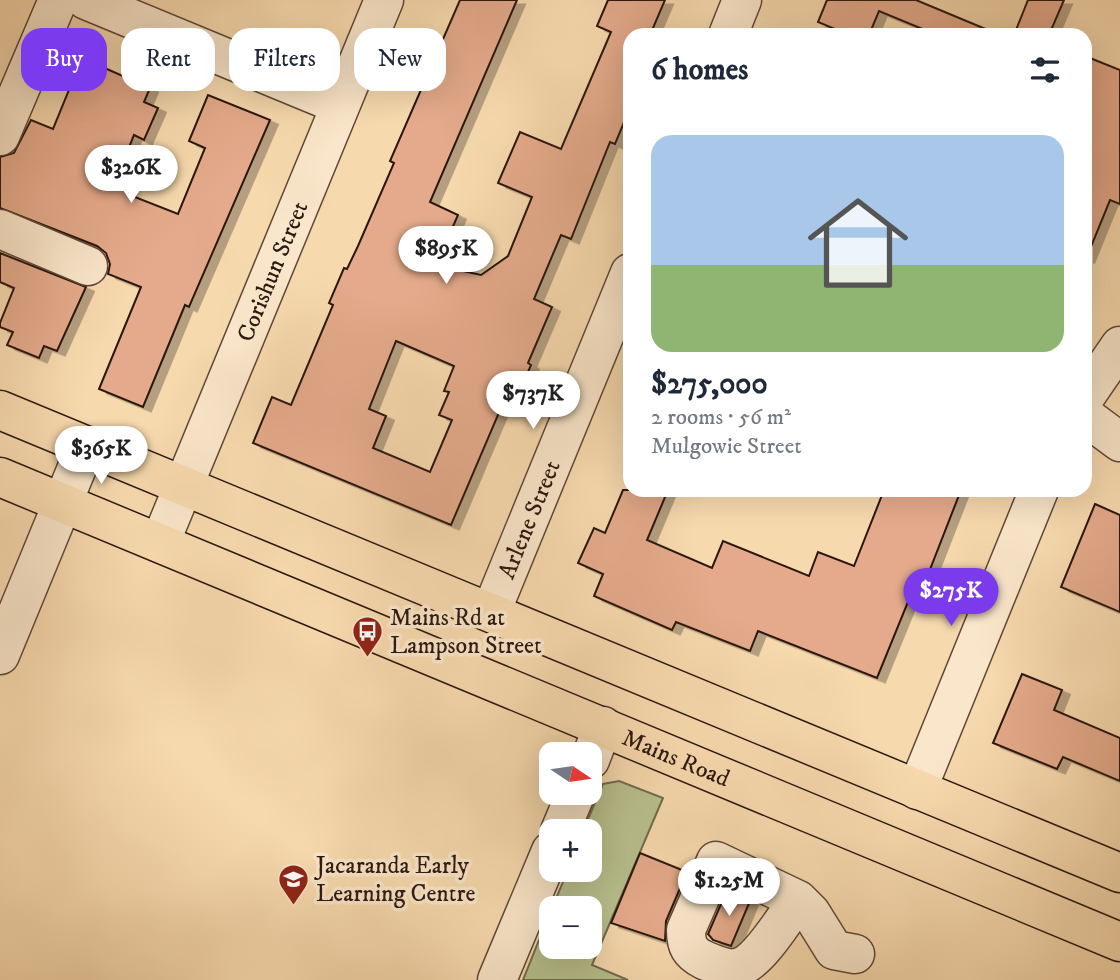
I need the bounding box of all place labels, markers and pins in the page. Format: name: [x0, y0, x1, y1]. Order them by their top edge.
pin: $326K: [82, 146, 180, 205]
pin: $895K: [397, 226, 495, 286]
pin: $737K: [484, 372, 582, 431]
pin: $365K: [52, 426, 150, 486]
pin: $275K: [902, 568, 1000, 628]
place label: Mains Rd at Lampson Street: [390, 603, 542, 661]
bus stop icon: Mains Rd at Lampson Street: [350, 614, 384, 658]
place label: Jacaranda Early Learning Centre: [314, 851, 475, 909]
pin: $1.25M: [672, 858, 786, 918]
school or university icon: Jacaranda Early Learning Centre: [276, 862, 310, 906]

